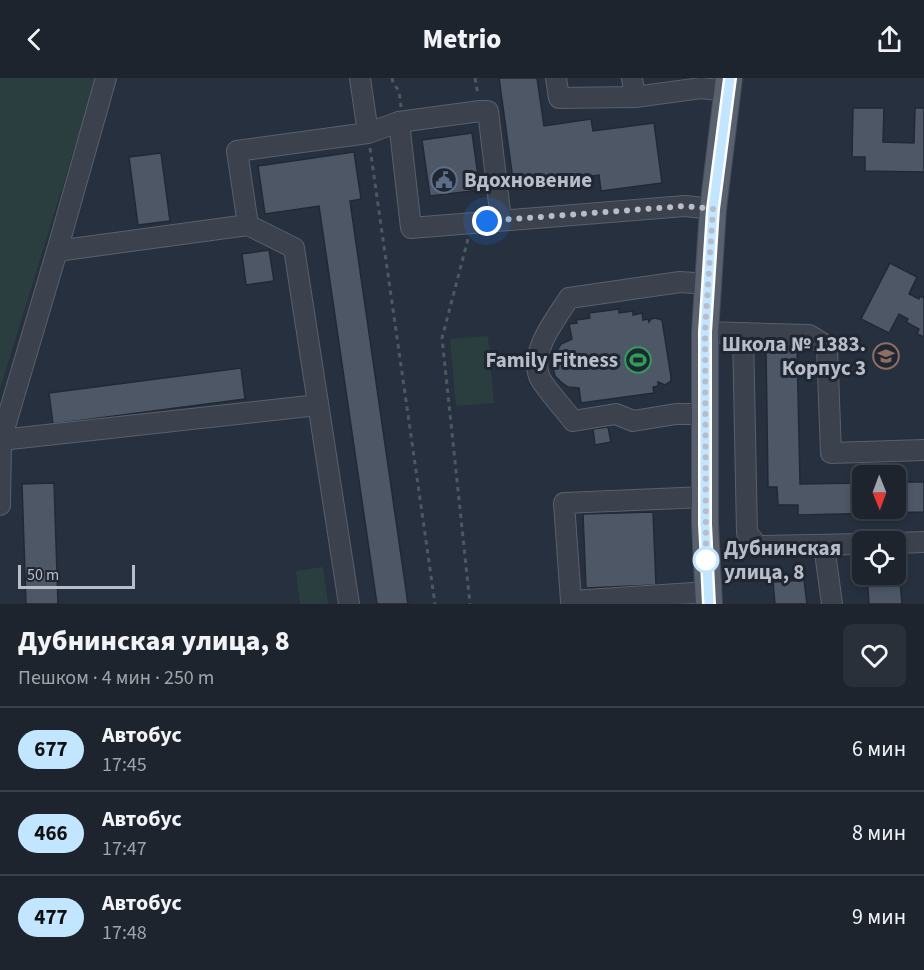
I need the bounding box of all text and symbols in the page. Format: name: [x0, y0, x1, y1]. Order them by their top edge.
text: Metrio: [423, 20, 501, 59]
icon: back: [18, 23, 51, 56]
icon: share: [873, 23, 906, 56]
public building icon: Вдохновение: [429, 165, 459, 195]
place label: Вдохновение: [464, 165, 592, 195]
your location: [472, 206, 502, 236]
place label: Школа № 1383. Корпус 3: [722, 329, 866, 383]
school or university icon: Школа № 1383. Корпус 3: [871, 341, 901, 371]
place label: Family Fitness: [485, 345, 618, 375]
sports icon: Family Fitness: [623, 345, 653, 375]
north arrow: [852, 465, 906, 519]
map controls: [852, 465, 906, 585]
button: locate: [852, 531, 906, 585]
place label: Дубнинская улица, 8: [724, 533, 841, 587]
marker: Дубнинская улица, 8: [693, 547, 719, 573]
scale bar: [18, 562, 135, 589]
text: 50 m: [27, 564, 59, 586]
text: Дубнинская улица, 8: [18, 621, 290, 661]
button: heart: [843, 624, 906, 687]
text: Пешком · 4 мин · 250 m: [18, 664, 214, 692]
text: Автобус: [102, 719, 182, 751]
text: 6 мин: [852, 733, 906, 765]
text: 677: [34, 734, 68, 764]
text: 17:45: [102, 751, 147, 779]
text: Автобус: [102, 803, 182, 835]
text: 8 мин: [852, 817, 906, 849]
text: 466: [34, 818, 68, 848]
text: 17:47: [102, 835, 147, 863]
text: Автобус: [102, 887, 182, 919]
text: 9 мин: [852, 901, 906, 933]
text: 477: [34, 902, 68, 932]
text: 17:48: [102, 919, 147, 947]

